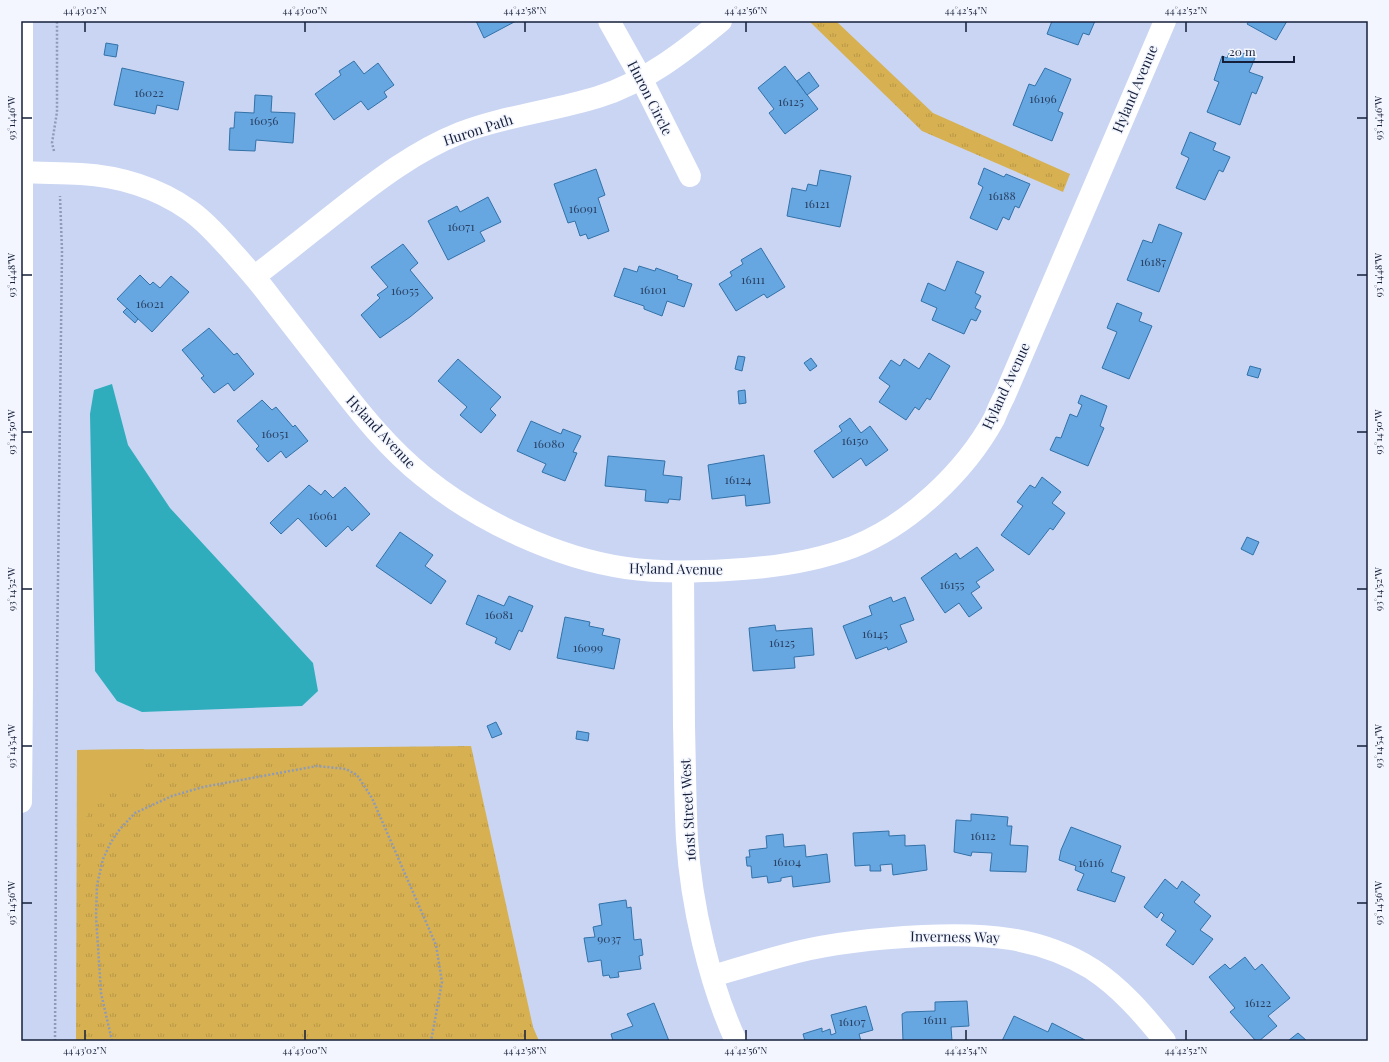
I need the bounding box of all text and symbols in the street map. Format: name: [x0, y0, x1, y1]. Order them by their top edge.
text: 44°43'02"N: [63, 3, 107, 17]
text: 44°43'00"N: [283, 3, 327, 17]
text: 44°42'58"N: [504, 3, 546, 17]
text: 44°42'56"N: [725, 3, 767, 17]
text: 44°42'54"N: [945, 3, 987, 17]
text: 44°42'52"N: [1165, 3, 1207, 17]
scale bar: [1223, 38, 1294, 64]
street label: Hyland Avenue: [1107, 42, 1162, 136]
text: 20 m: [1229, 43, 1256, 59]
street label: Huron Circle: [623, 57, 677, 138]
house number: 16022: [134, 84, 164, 100]
house number: 16196: [1029, 90, 1057, 106]
house number: 16125: [778, 93, 804, 109]
text: 93°14'46"W: [4, 95, 18, 140]
text: 93°14'46"W: [1371, 95, 1385, 140]
street label: Huron Path: [441, 109, 516, 150]
house number: 16056: [249, 112, 279, 128]
house number: 16188: [988, 187, 1016, 203]
house number: 16121: [804, 195, 830, 211]
house number: 16091: [569, 200, 598, 216]
house number: 16071: [447, 218, 475, 234]
text: 93°14'48"W: [4, 252, 18, 297]
text: 93°14'48"W: [1371, 252, 1385, 297]
house number: 16187: [1140, 253, 1166, 269]
house number: 16111: [741, 271, 766, 287]
house number: 16101: [640, 281, 667, 297]
house number: 16055: [391, 282, 419, 298]
house number: 16021: [136, 295, 165, 311]
street label: Hyland Avenue: [977, 339, 1034, 432]
street label: Hyland Avenue: [342, 391, 420, 472]
text: 93°14'50"W: [4, 409, 18, 455]
text: 93°14'50"W: [1371, 409, 1385, 455]
house number: 16051: [261, 425, 289, 441]
house number: 16150: [841, 432, 869, 448]
house number: 16080: [533, 435, 565, 451]
house number: 16124: [725, 471, 751, 487]
house number: 16061: [309, 507, 338, 523]
street label: Hyland Avenue: [629, 558, 723, 579]
text: 93°14'52"W: [4, 566, 18, 611]
text: 93°14'52"W: [1371, 566, 1385, 611]
house number: 16155: [940, 576, 964, 592]
house number: 16081: [485, 606, 514, 622]
house number: 16145: [862, 625, 888, 641]
house number: 16125: [769, 634, 795, 650]
house number: 16099: [573, 639, 603, 655]
text: 93°14'54"W: [4, 723, 18, 768]
text: 93°14'54"W: [1371, 723, 1385, 768]
street label: 161st Street West: [675, 757, 700, 862]
house number: 16112: [970, 827, 996, 843]
house number: 16104: [773, 853, 801, 869]
house number: 16116: [1078, 854, 1104, 870]
text: 93°14'56"W: [4, 880, 18, 925]
text: 93°14'56"W: [1371, 880, 1385, 925]
street label: Inverness Way: [910, 926, 1000, 947]
house number: 9037: [597, 930, 621, 946]
house number: 16122: [1245, 994, 1272, 1010]
house number: 16111: [923, 1011, 948, 1027]
house number: 16107: [838, 1013, 866, 1029]
text: 44°43'02"N: [63, 1043, 107, 1057]
text: 44°43'00"N: [283, 1043, 327, 1057]
text: 44°42'58"N: [504, 1043, 546, 1057]
text: 44°42'56"N: [725, 1043, 767, 1057]
text: 44°42'54"N: [945, 1043, 987, 1057]
text: 44°42'52"N: [1165, 1043, 1207, 1057]

